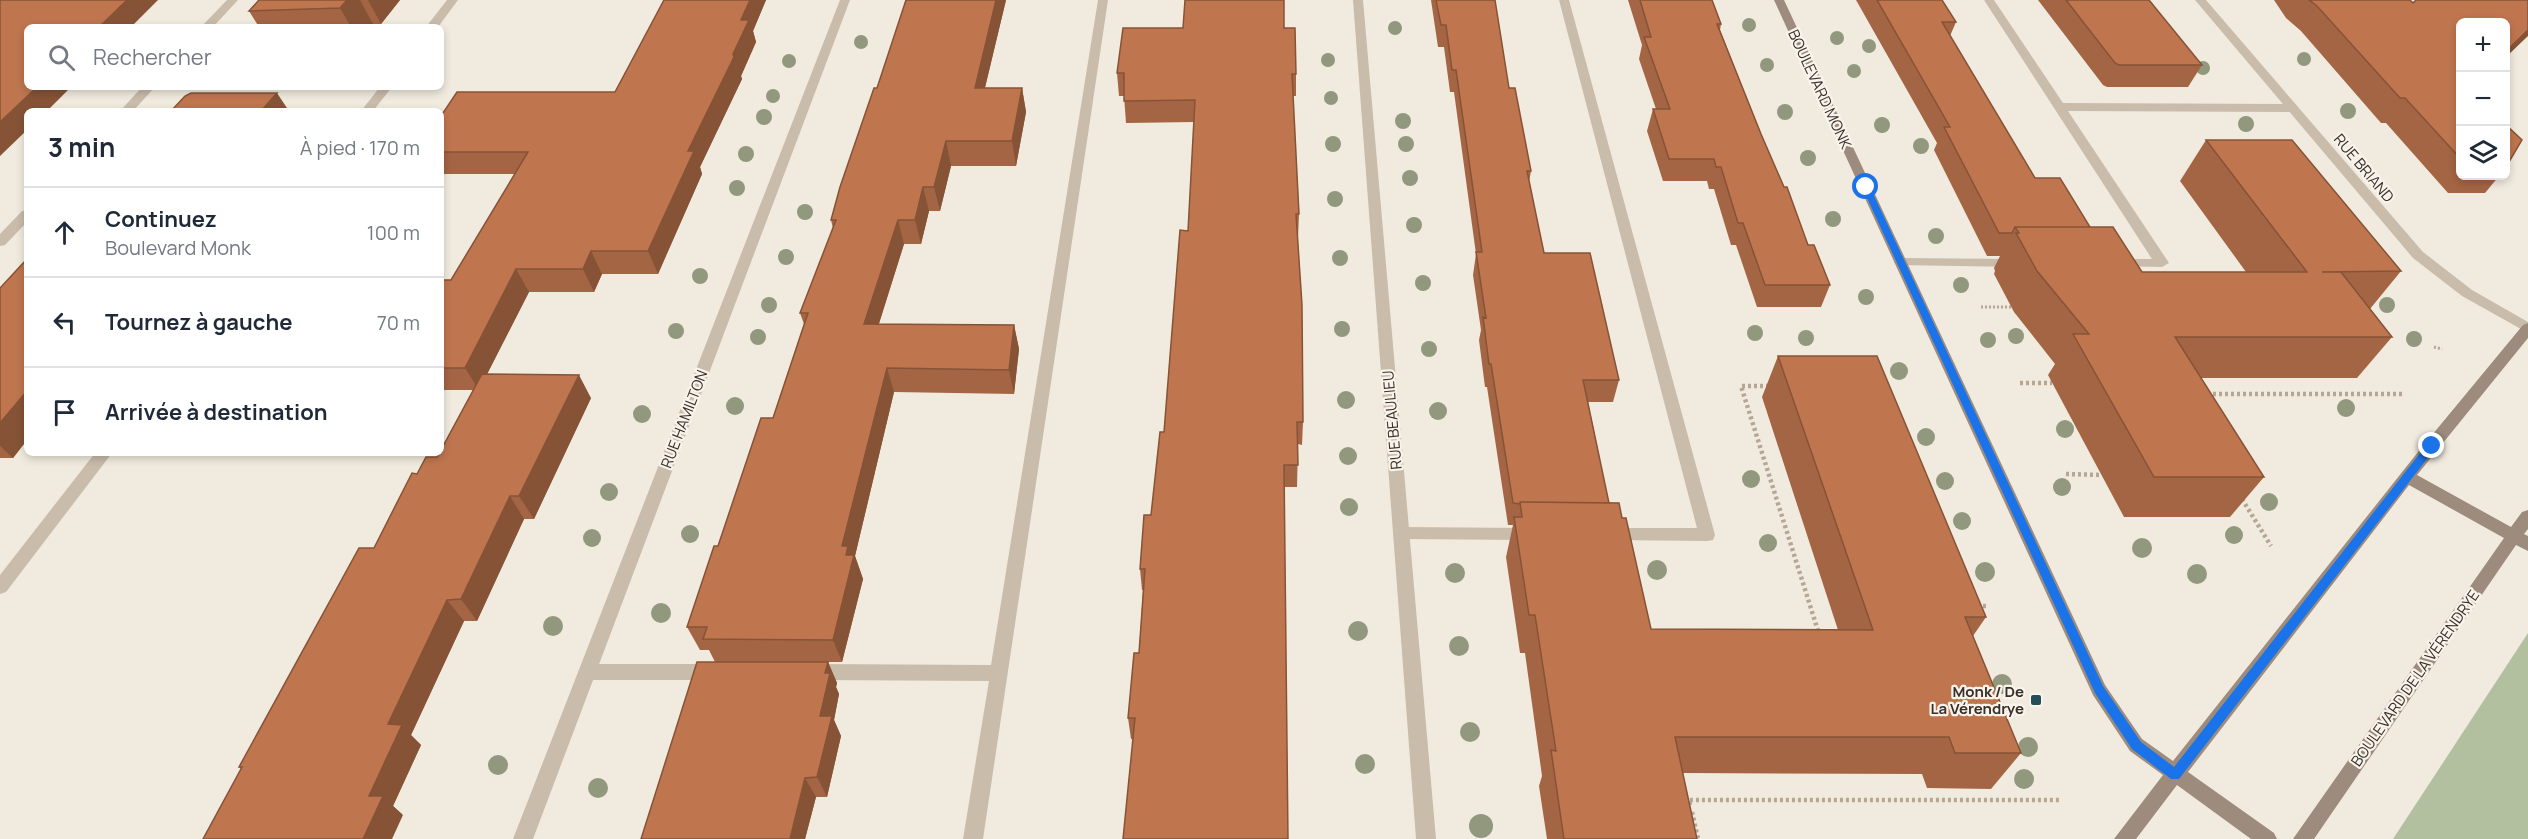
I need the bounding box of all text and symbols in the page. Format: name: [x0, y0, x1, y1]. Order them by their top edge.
map controls: [2456, 18, 2510, 180]
button: +: [2456, 18, 2510, 72]
search box: [24, 24, 444, 90]
street label: BOULEVARD MONK: [1783, 26, 1857, 152]
icon: search: [45, 41, 78, 74]
text: Rechercher: [93, 42, 212, 72]
button: −: [2456, 72, 2510, 126]
button: layers: [2456, 126, 2510, 180]
text: 3 min: [48, 129, 115, 165]
street label: RUE BRIAND: [2329, 129, 2399, 207]
text: À pied · 170 m: [300, 134, 420, 161]
route start: [1852, 173, 1878, 199]
text: Continuez: [105, 204, 217, 234]
icon: ahead: [48, 216, 81, 249]
text: 100 m: [367, 219, 420, 246]
text: Boulevard Monk: [105, 234, 251, 261]
icon: left: [48, 306, 81, 339]
text: Tournez à gauche: [105, 307, 292, 337]
text: 70 m: [377, 309, 420, 336]
street label: RUE HAMILTON: [656, 367, 712, 471]
street label: RUE BEAULIEU: [1377, 370, 1407, 470]
icon: arrive: [48, 396, 81, 429]
text: Arrivée à destination: [105, 397, 328, 427]
route end: [2418, 432, 2444, 458]
street label: BOULEVARD DE LA VÉRENDRYE: [2346, 586, 2484, 770]
place label: Monk / De La Vérendrye: [1930, 681, 2024, 719]
marker: Monk / De La Vérendrye: [2029, 693, 2043, 707]

